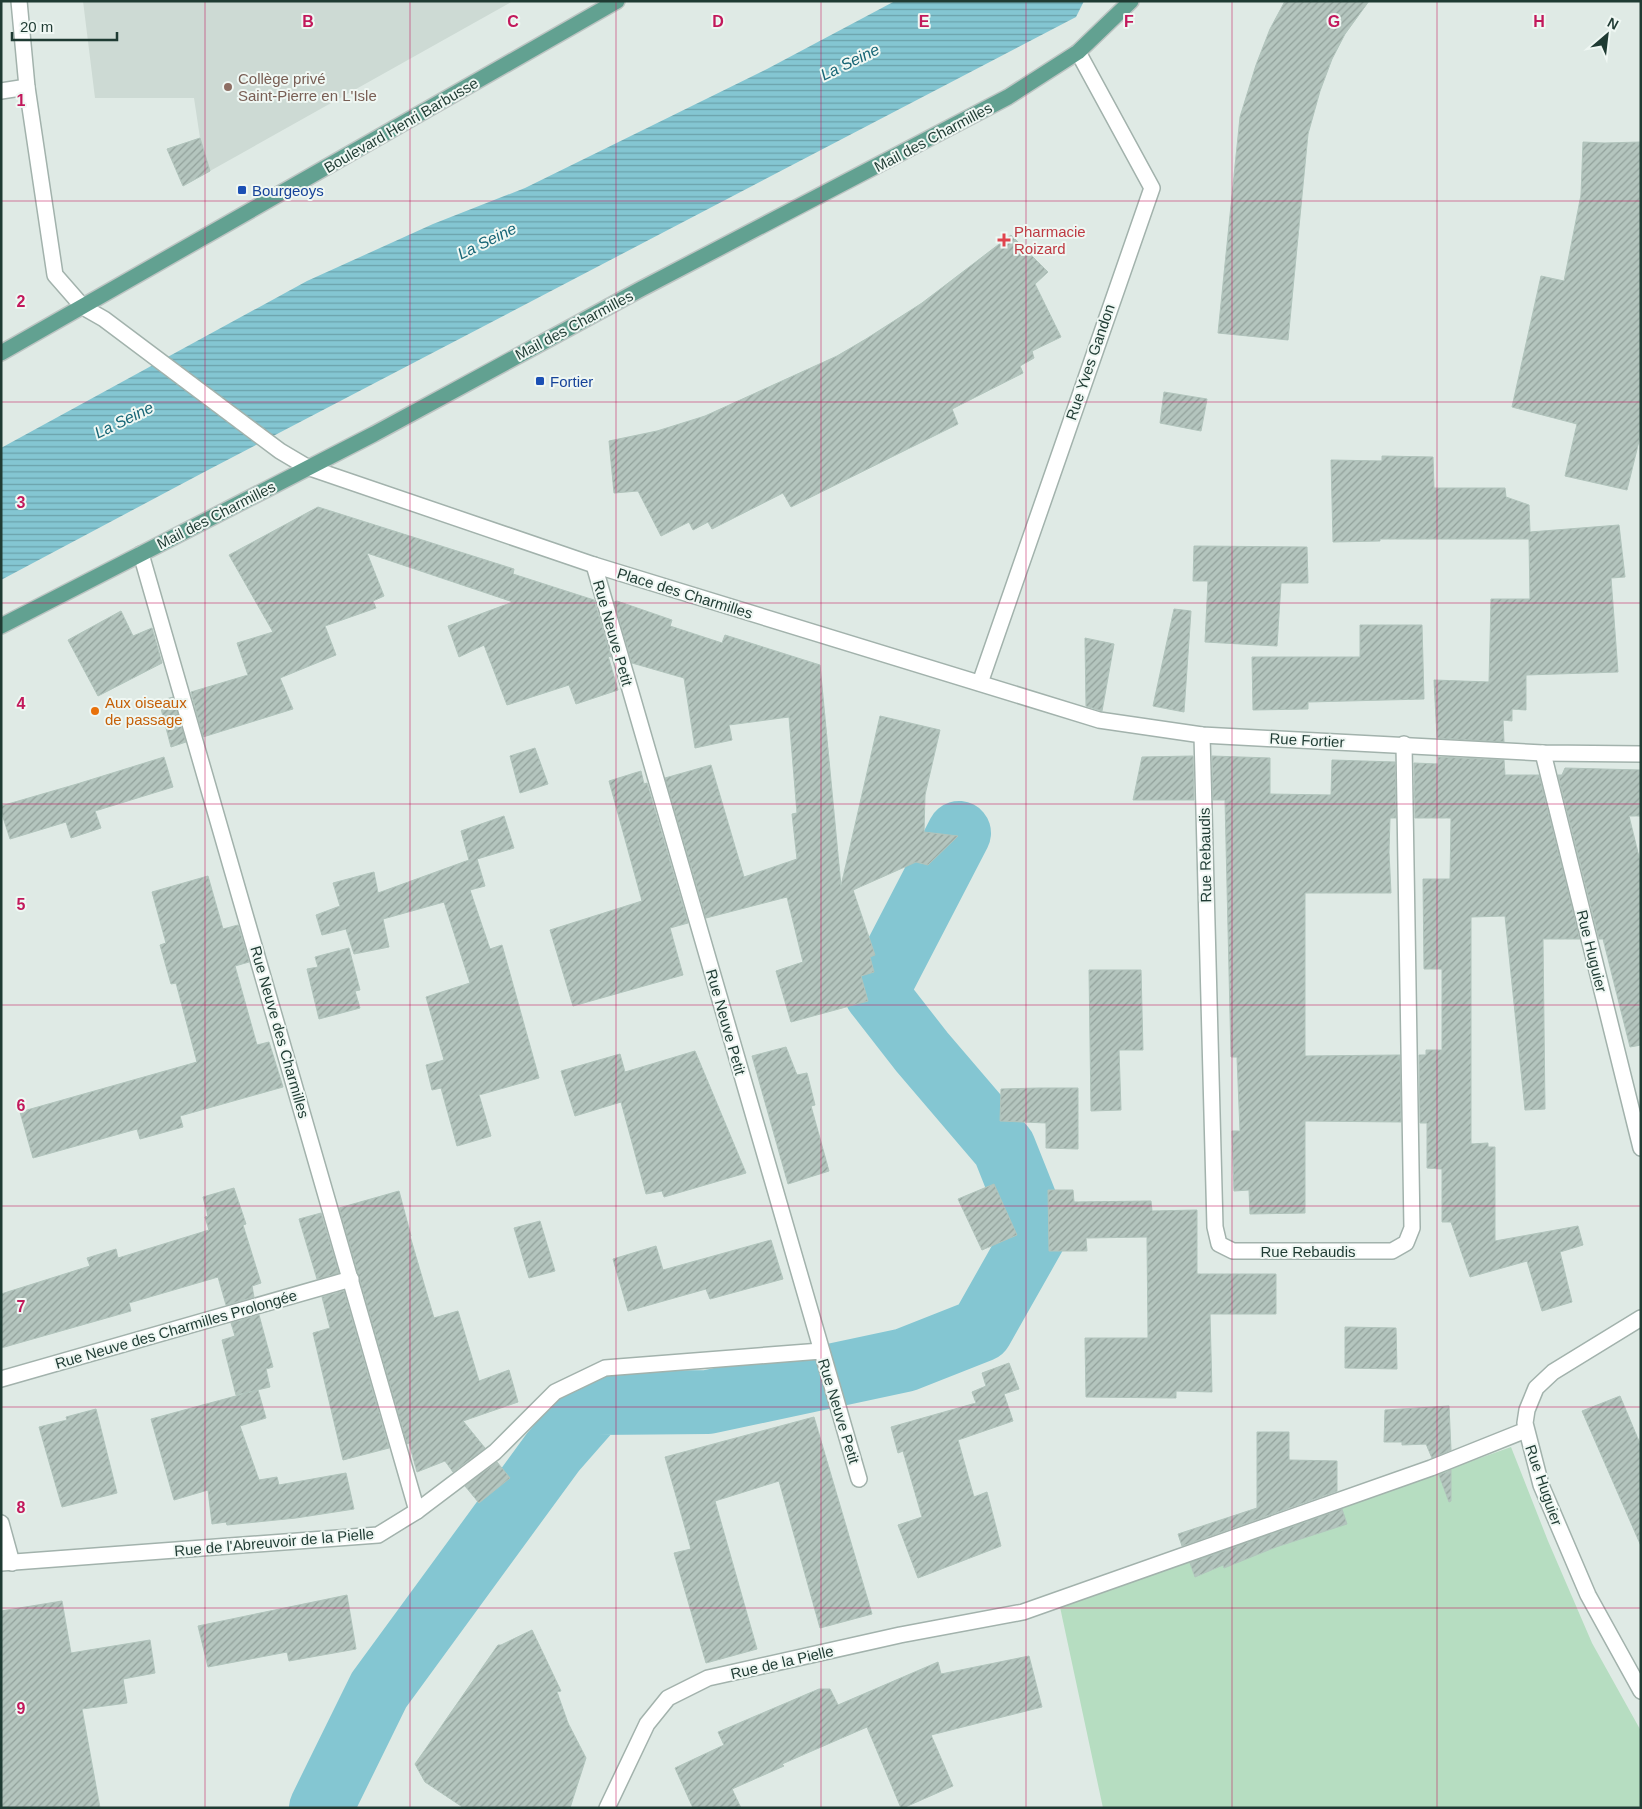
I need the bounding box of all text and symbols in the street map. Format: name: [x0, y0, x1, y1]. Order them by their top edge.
scale bar: [12, 10, 118, 42]
north arrow: [1582, 10, 1632, 60]
text: B: [302, 13, 314, 30]
text: C: [507, 13, 519, 30]
text: D: [712, 13, 724, 30]
text: E: [919, 13, 930, 30]
text: F: [1124, 13, 1134, 30]
text: G: [1328, 13, 1340, 30]
text: H: [1533, 13, 1545, 30]
text: N: [1605, 14, 1621, 33]
text: 20 m: [20, 18, 53, 35]
water label: La Seine: [818, 40, 882, 83]
place label: Collège privé Saint-Pierre en L'Isle: [238, 70, 377, 104]
street label: Boulevard Henri Barbusse: [321, 74, 481, 176]
marker: Collège privé Saint-Pierre en L'Isle: [222, 81, 234, 93]
text: 1: [17, 92, 26, 109]
street label: Mail des Charmilles: [871, 99, 995, 175]
place label: Bourgeoys: [252, 182, 324, 199]
marker: Bourgeoys: [236, 184, 248, 196]
water label: La Seine: [455, 219, 519, 262]
place label: Pharmacie Roizard: [1014, 223, 1086, 257]
marker: Pharmacie Roizard: [998, 234, 1010, 246]
street label: Mail des Charmilles: [512, 287, 636, 363]
text: 2: [17, 293, 26, 310]
street label: Rue Yves Gandon: [1062, 302, 1118, 422]
place label: Fortier: [550, 373, 593, 390]
marker: Fortier: [534, 375, 546, 387]
water label: La Seine: [92, 398, 156, 441]
street label: Mail des Charmilles: [154, 478, 278, 552]
text: 3: [17, 494, 26, 511]
street label: Place des Charmilles: [615, 564, 755, 622]
street label: Rue Neuve Petit: [590, 578, 636, 689]
place label: Aux oiseaux de passage: [105, 694, 187, 728]
text: 4: [17, 695, 26, 712]
marker: Aux oiseaux de passage: [89, 705, 101, 717]
street label: Rue Fortier: [1269, 730, 1345, 750]
street label: Rue Rebaudis: [1196, 807, 1214, 903]
text: 5: [17, 896, 26, 913]
street label: Rue Huguier: [1574, 908, 1610, 994]
street label: Rue Neuve des Charmilles: [247, 944, 313, 1120]
street label: Rue Neuve Petit: [703, 967, 749, 1078]
text: 6: [17, 1097, 26, 1114]
street label: Rue Rebaudis: [1260, 1243, 1356, 1260]
street label: Rue Neuve des Charmilles Prolongée: [53, 1286, 299, 1372]
text: 7: [17, 1298, 26, 1315]
street label: Rue Neuve Petit: [815, 1356, 863, 1467]
street label: Rue Huguier: [1522, 1442, 1566, 1528]
text: 8: [17, 1499, 26, 1516]
street label: Rue de l'Abreuvoir de la Pielle: [173, 1525, 375, 1559]
street label: Rue de la Pielle: [729, 1642, 835, 1682]
text: 9: [17, 1700, 26, 1717]

